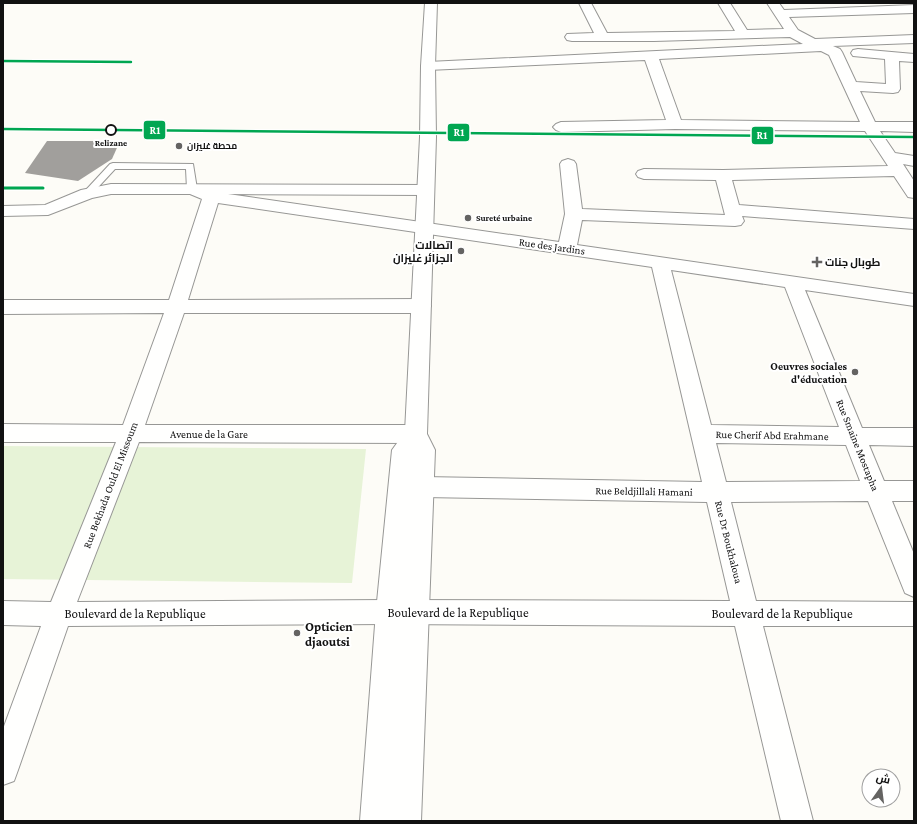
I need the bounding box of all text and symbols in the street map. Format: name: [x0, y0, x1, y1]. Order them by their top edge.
line badge: R1: [143, 120, 166, 140]
line badge: R1: [447, 123, 470, 142]
marker: Relizane: [105, 124, 117, 136]
text: R1: [150, 124, 160, 136]
text: R1: [454, 126, 464, 138]
line badge: R1: [751, 126, 774, 145]
text: R1: [757, 129, 767, 141]
place label: Relizane: [95, 138, 127, 148]
marker: محطة غليزان: [174, 141, 184, 151]
place label: محطة غليزان: [187, 141, 237, 152]
marker: Sureté urbaine: [463, 213, 473, 223]
place label: Sureté urbaine: [476, 213, 532, 223]
street label: Rue des Jardins: [518, 235, 586, 258]
place label: اتصالات الجزائر غليزان: [393, 239, 453, 265]
marker: اتصالات الجزائر غليزان: [456, 246, 466, 256]
place label: طوبال جنات: [825, 256, 881, 270]
marker: طوبال جنات: [812, 257, 822, 267]
place label: Oeuvres sociales d'éducation: [770, 360, 848, 385]
marker: Oeuvres sociales d'éducation: [850, 367, 860, 377]
street label: Rue Smaine Mostapha: [833, 397, 882, 493]
street label: Rue Bekhada Ould El Missoum: [80, 420, 140, 550]
street label: Avenue de la Gare: [170, 428, 248, 440]
street label: Rue Cherif Abd Erahmane: [715, 428, 829, 442]
street label: Rue Beldjillali Hamani: [595, 484, 693, 499]
street label: Rue Dr Boukhaloua: [713, 499, 745, 585]
street label: Boulevard de la Republique: [387, 605, 529, 620]
street label: Boulevard de la Republique: [64, 606, 206, 621]
street label: Boulevard de la Republique: [711, 606, 853, 621]
place label: Opticien djaoutsi: [305, 619, 353, 650]
marker: Opticien djaoutsi: [292, 628, 302, 638]
north arrow: [861, 768, 901, 808]
text: ش: [875, 771, 892, 787]

